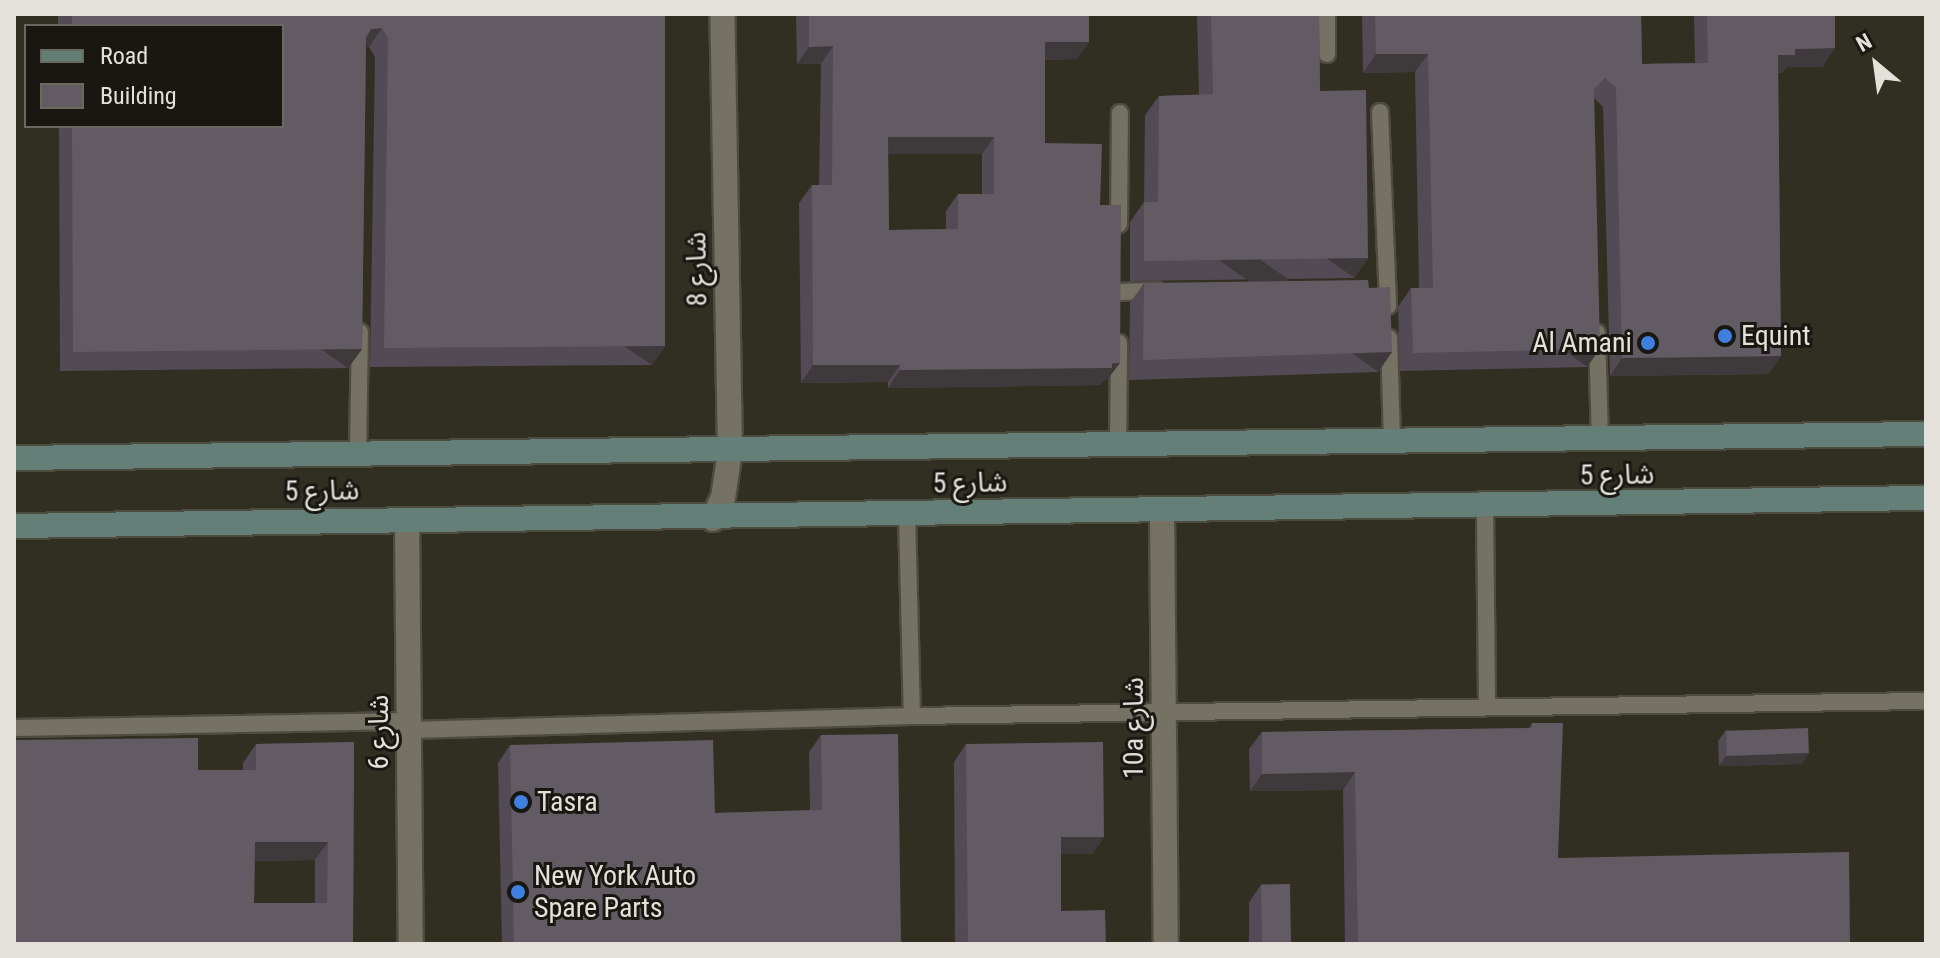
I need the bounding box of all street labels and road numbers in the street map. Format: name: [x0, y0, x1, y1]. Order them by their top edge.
street label: شارع 8: [680, 231, 714, 307]
street label: شارع 5: [1579, 458, 1655, 492]
street label: شارع 5: [932, 466, 1008, 500]
street label: شارع 5: [284, 474, 360, 508]
street label: 10a شارع: [1117, 677, 1151, 779]
street label: شارع 6: [362, 695, 396, 769]

